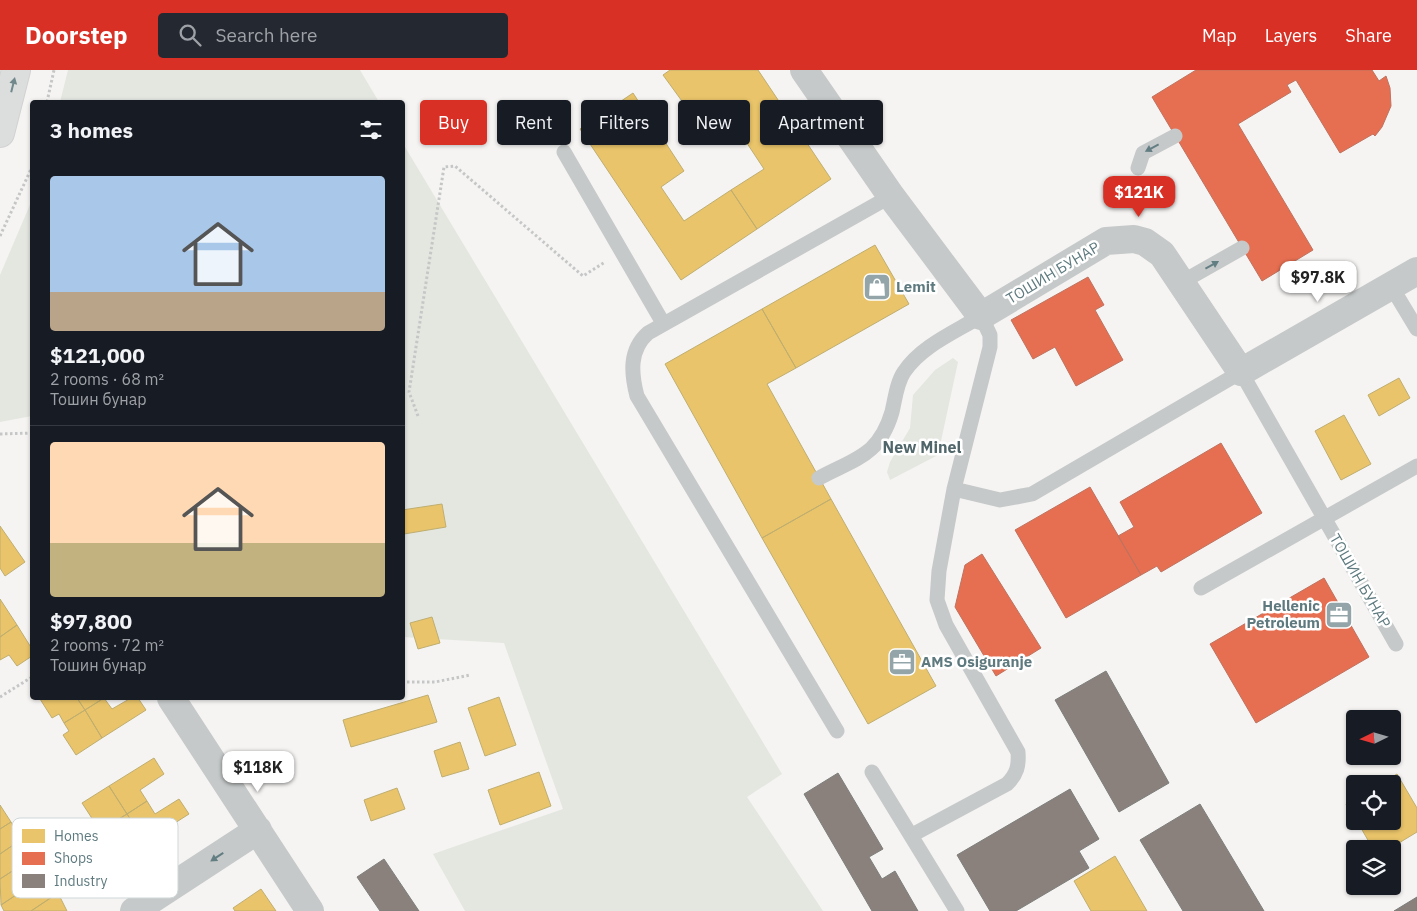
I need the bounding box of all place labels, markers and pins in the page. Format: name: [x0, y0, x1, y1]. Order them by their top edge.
pin: $121K: [1104, 176, 1174, 218]
pin: $97.8K: [1277, 260, 1359, 303]
shop icon: Lemit: [862, 272, 892, 302]
place label: Lemit: [896, 277, 936, 296]
place label: Hellenic Petroleum: [1247, 596, 1320, 632]
office icon: Hellenic Petroleum: [1324, 600, 1354, 630]
office icon: AMS Osiguranje: [887, 647, 917, 677]
place label: AMS Osiguranje: [921, 652, 1032, 671]
pin: $118K: [223, 750, 293, 793]

